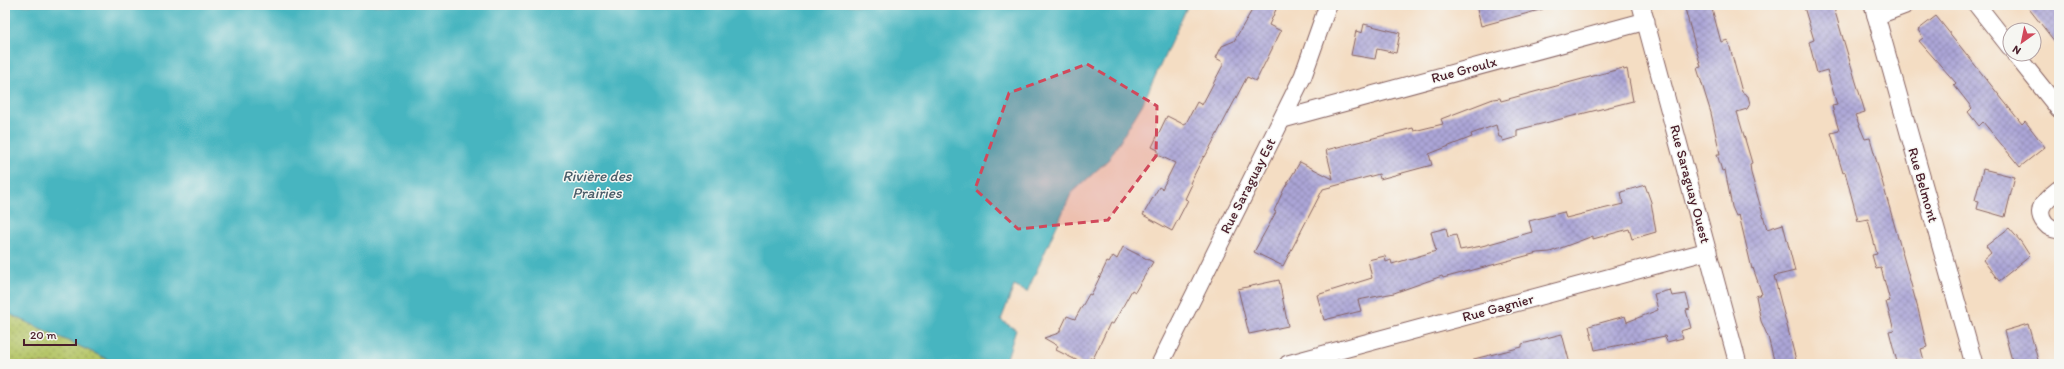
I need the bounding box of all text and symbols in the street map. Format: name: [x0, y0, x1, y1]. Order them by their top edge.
north arrow: [2002, 22, 2042, 62]
text: N: [2010, 42, 2023, 57]
street label: Rue Groulx: [1429, 53, 1499, 87]
street label: Rue Saraguay Ouest: [1666, 123, 1714, 245]
street label: Rue Saraguay Est: [1217, 135, 1279, 237]
street label: Rue Belmont: [1904, 146, 1942, 224]
water label: Rivière des Prairies: [562, 167, 633, 202]
street label: Rue Gagnier: [1460, 290, 1536, 326]
scale bar: [24, 321, 76, 347]
text: 20 m: [30, 328, 57, 342]

